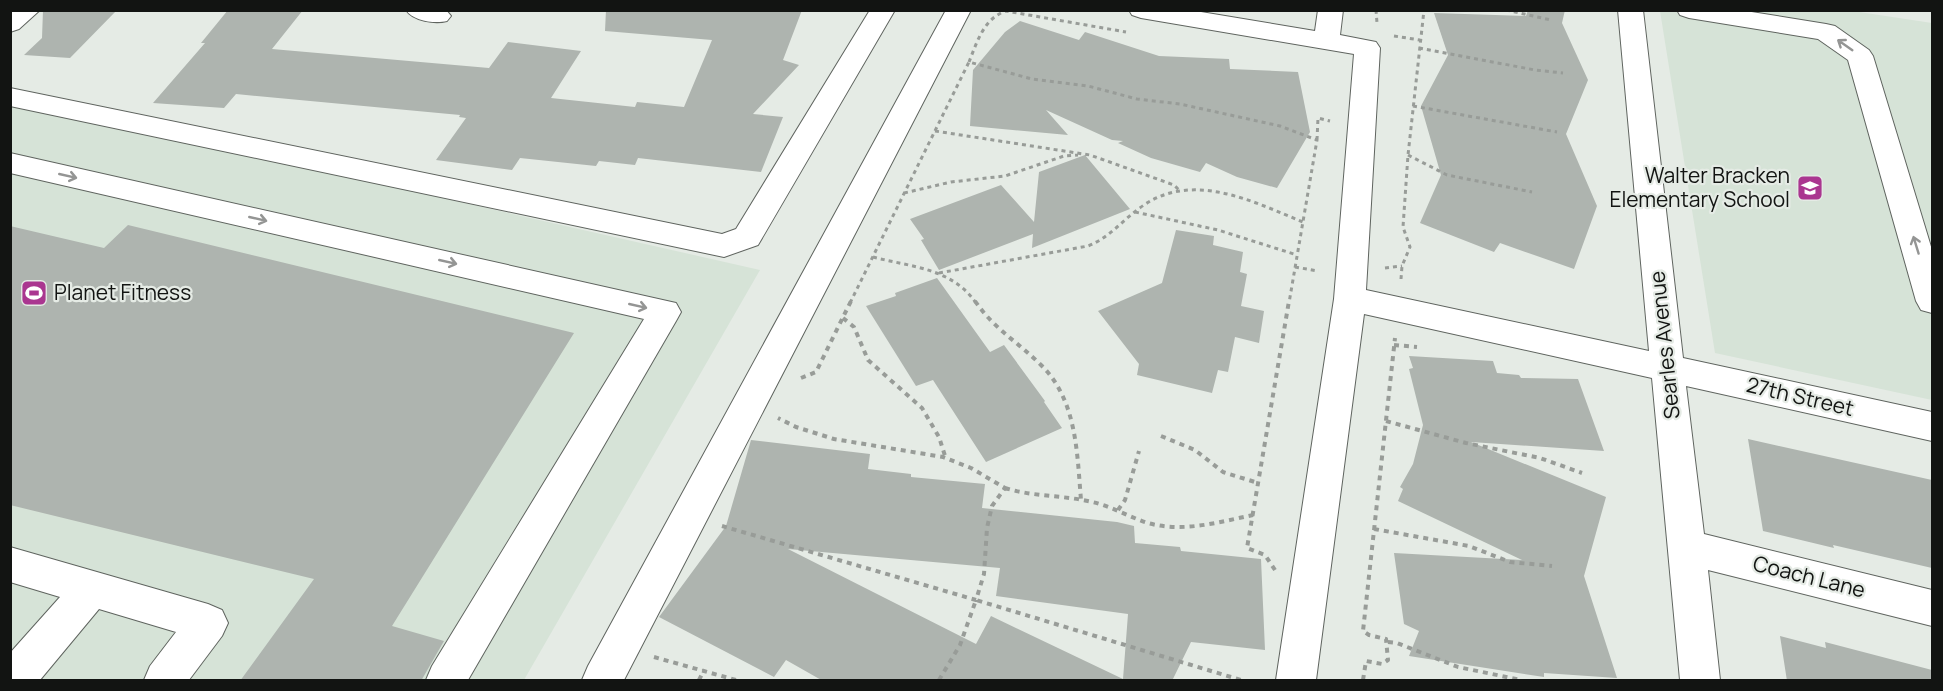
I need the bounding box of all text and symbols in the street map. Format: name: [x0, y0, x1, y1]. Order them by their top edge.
one-way arrow: [1837, 39, 1853, 51]
place label: Walter Bracken Elementary School: [1609, 161, 1790, 213]
one-way arrow: [58, 170, 77, 182]
school or university icon: Walter Bracken Elementary School: [1795, 173, 1825, 203]
one-way arrow: [247, 214, 267, 225]
one-way arrow: [1910, 236, 1921, 255]
one-way arrow: [438, 257, 457, 269]
street label: Searles Avenue: [1642, 270, 1686, 420]
sports icon: Planet Fitness: [19, 278, 49, 308]
place label: Planet Fitness: [54, 278, 191, 306]
one-way arrow: [628, 300, 647, 312]
street label: 27th Street: [1744, 370, 1857, 422]
street label: Coach Lane: [1750, 549, 1868, 603]

